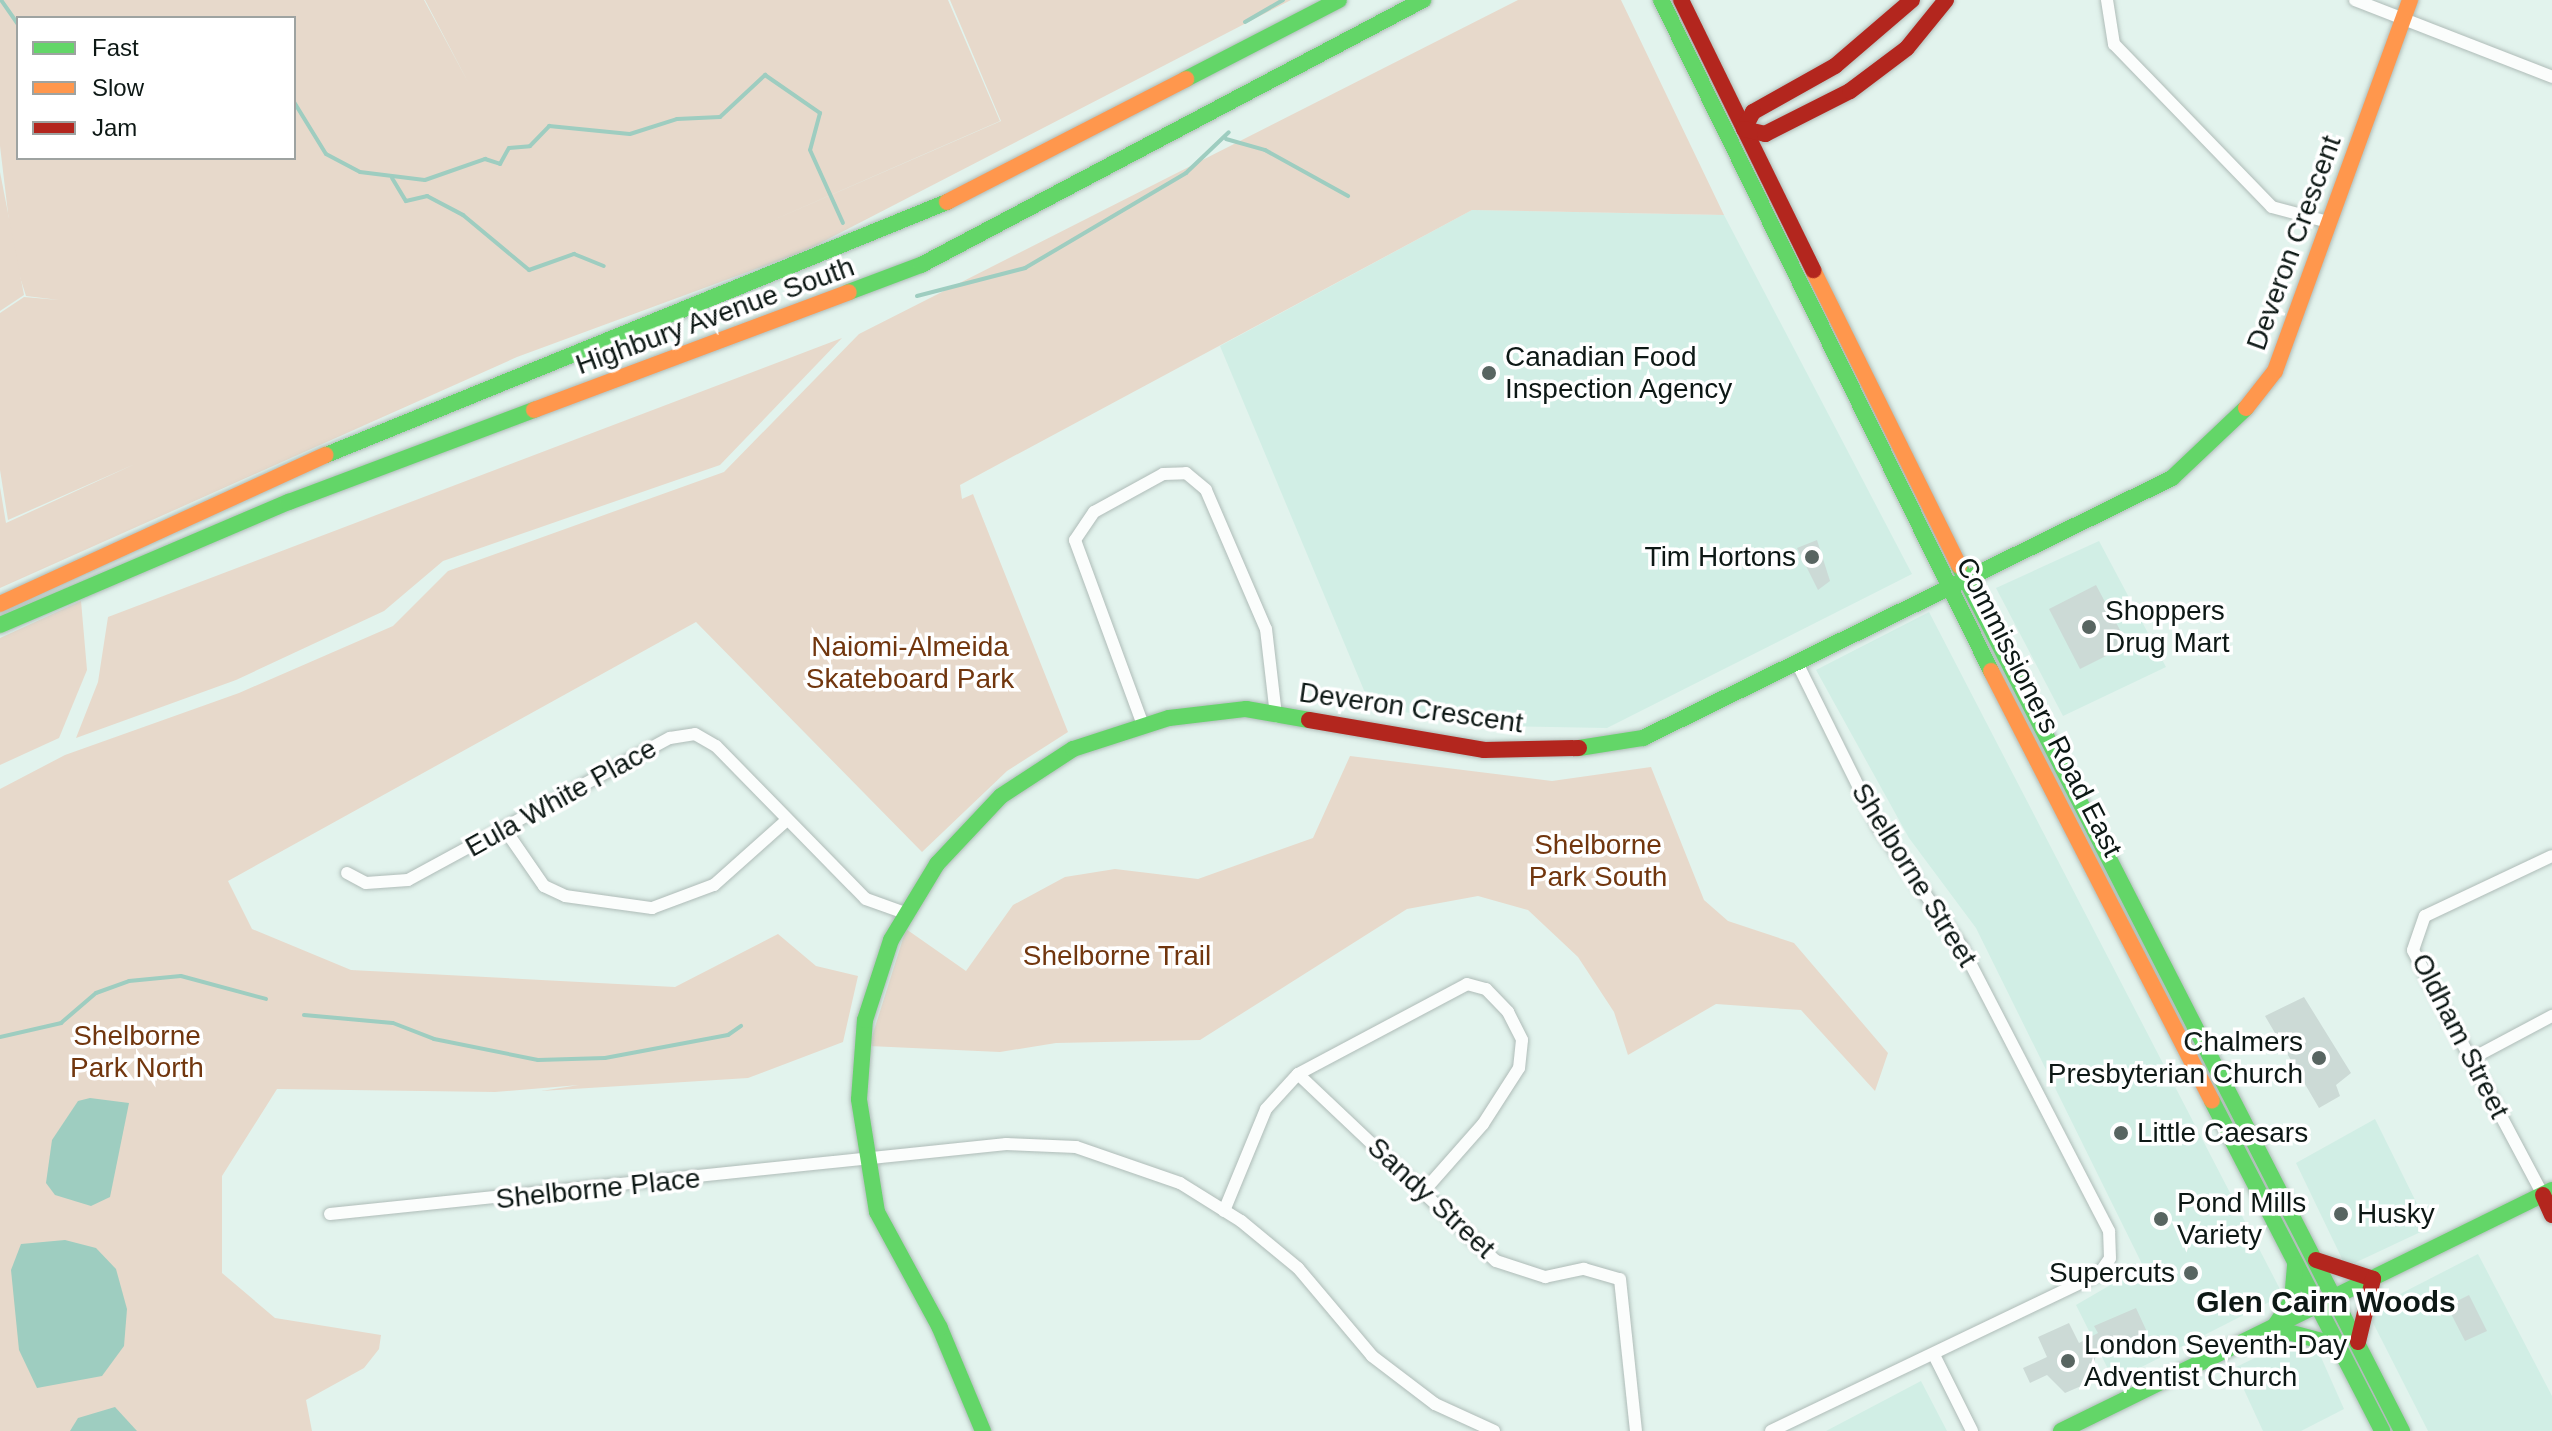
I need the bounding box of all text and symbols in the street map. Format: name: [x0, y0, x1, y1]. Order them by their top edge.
legend: [16, 16, 296, 160]
text: Fast: [92, 34, 139, 61]
text: Slow: [92, 74, 144, 101]
text: Jam: [92, 114, 137, 141]
street label: Deveron Crescent: [2240, 131, 2348, 355]
street label: Highbury Avenue South: [571, 250, 859, 382]
place label: Canadian Food Inspection Agency: [1505, 340, 1734, 406]
marker: Canadian Food Inspection Agency: [1480, 364, 1498, 382]
place label: Tim Hortons: [1645, 540, 1796, 574]
marker: Tim Hortons: [1803, 548, 1821, 566]
street label: Commissioners Road East: [1949, 552, 2129, 862]
place label: Shoppers Drug Mart: [2105, 594, 2229, 660]
marker: Shoppers Drug Mart: [2080, 618, 2098, 636]
park label: Naiomi-Almeida Skateboard Park: [806, 630, 1014, 696]
street label: Deveron Crescent: [1297, 676, 1525, 740]
street label: Eula White Place: [460, 732, 662, 864]
street label: Shelborne Street: [1844, 777, 1984, 973]
park label: Shelborne Park South: [1529, 828, 1667, 894]
park label: Shelborne Trail: [1023, 939, 1211, 973]
street label: Oldham Street: [2404, 948, 2516, 1124]
park label: Shelborne Park North: [70, 1019, 204, 1085]
place label: Chalmers Presbyterian Church: [2048, 1025, 2303, 1091]
marker: Chalmers Presbyterian Church: [2310, 1049, 2328, 1067]
place label: Little Caesars: [2137, 1116, 2308, 1150]
marker: Little Caesars: [2112, 1124, 2130, 1142]
street label: Sandy Street: [1360, 1131, 1502, 1265]
street label: Shelborne Place: [494, 1162, 702, 1216]
place label: Pond Mills Variety: [2177, 1186, 2306, 1252]
place label: Husky: [2357, 1197, 2435, 1231]
marker: Husky: [2332, 1205, 2350, 1223]
marker: Pond Mills Variety: [2152, 1210, 2170, 1228]
place label: Supercuts: [2049, 1256, 2175, 1290]
marker: Supercuts: [2182, 1264, 2200, 1282]
district label: Glen Cairn Woods: [2196, 1284, 2456, 1320]
place label: London Seventh-Day Adventist Church: [2084, 1328, 2347, 1394]
marker: London Seventh-Day Adventist Church: [2059, 1352, 2077, 1370]

